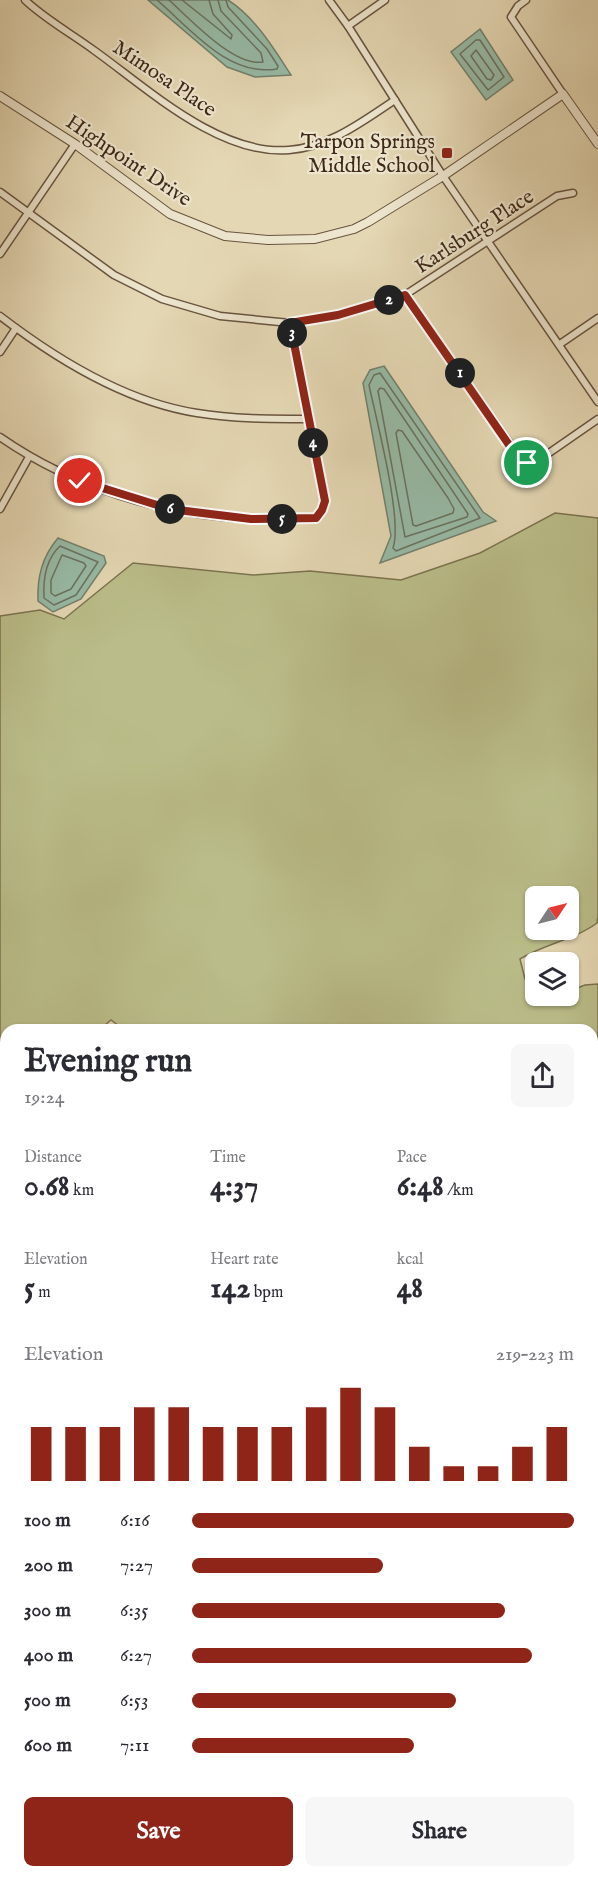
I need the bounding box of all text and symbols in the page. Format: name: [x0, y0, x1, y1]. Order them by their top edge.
street label: Mimosa Place: [107, 35, 222, 124]
street label: Highpoint Drive: [60, 109, 197, 214]
place label: Tarpon Springs Middle School: [301, 129, 435, 180]
marker: Tarpon Springs Middle School: [440, 146, 454, 160]
street label: Karlsburg Place: [410, 184, 540, 281]
pin: 2: [374, 285, 404, 315]
text: 2: [385, 290, 393, 310]
pin: 3: [277, 318, 307, 348]
text: 3: [289, 323, 295, 343]
pin: 1: [445, 358, 475, 388]
text: 1: [457, 363, 463, 383]
pin: 4: [298, 428, 328, 458]
text: 4: [309, 433, 317, 453]
pin: [501, 437, 552, 488]
icon: arrive: [510, 446, 543, 479]
pin: [54, 455, 105, 506]
icon: check: [63, 464, 96, 497]
pin: 6: [155, 494, 185, 524]
text: 6: [167, 499, 173, 519]
pin: 5: [267, 504, 297, 534]
text: 5: [279, 509, 285, 529]
north arrow: [525, 886, 579, 940]
map controls: [525, 886, 579, 1006]
button: layers: [525, 952, 579, 1006]
text: Evening run: [24, 1041, 192, 1083]
button: share: [511, 1044, 574, 1107]
text: 19:24: [24, 1085, 65, 1110]
text: Distance: [24, 1148, 82, 1168]
text: Time: [210, 1148, 246, 1168]
text: Pace: [397, 1148, 427, 1168]
text: 0.68: [24, 1168, 70, 1206]
text: 4:37: [210, 1168, 258, 1206]
text: 6:48: [397, 1168, 444, 1206]
text: km: [70, 1181, 94, 1201]
text: /km: [444, 1181, 474, 1201]
text: Elevation: [24, 1250, 87, 1270]
text: Heart rate: [210, 1250, 279, 1270]
text: kcal: [397, 1250, 423, 1270]
text: 5: [24, 1270, 35, 1308]
text: 142: [210, 1270, 250, 1308]
text: 48: [397, 1270, 423, 1308]
text: m: [35, 1283, 51, 1303]
text: bpm: [250, 1283, 283, 1303]
text: Elevation: [24, 1342, 103, 1367]
text: 219–223 m: [496, 1342, 574, 1367]
text: 100 m: [24, 1508, 71, 1533]
text: 6:16: [120, 1508, 150, 1533]
text: 200 m: [24, 1553, 73, 1578]
text: 7:27: [120, 1553, 153, 1578]
text: 300 m: [24, 1598, 71, 1623]
text: 6:35: [120, 1598, 148, 1623]
text: 400 m: [24, 1643, 73, 1668]
text: 6:27: [120, 1643, 152, 1668]
text: 500 m: [24, 1688, 71, 1713]
text: 6:53: [120, 1688, 148, 1713]
text: 600 m: [24, 1733, 72, 1758]
text: 7:11: [120, 1733, 150, 1758]
button: Save: [24, 1797, 293, 1866]
button: Share: [305, 1797, 574, 1866]

